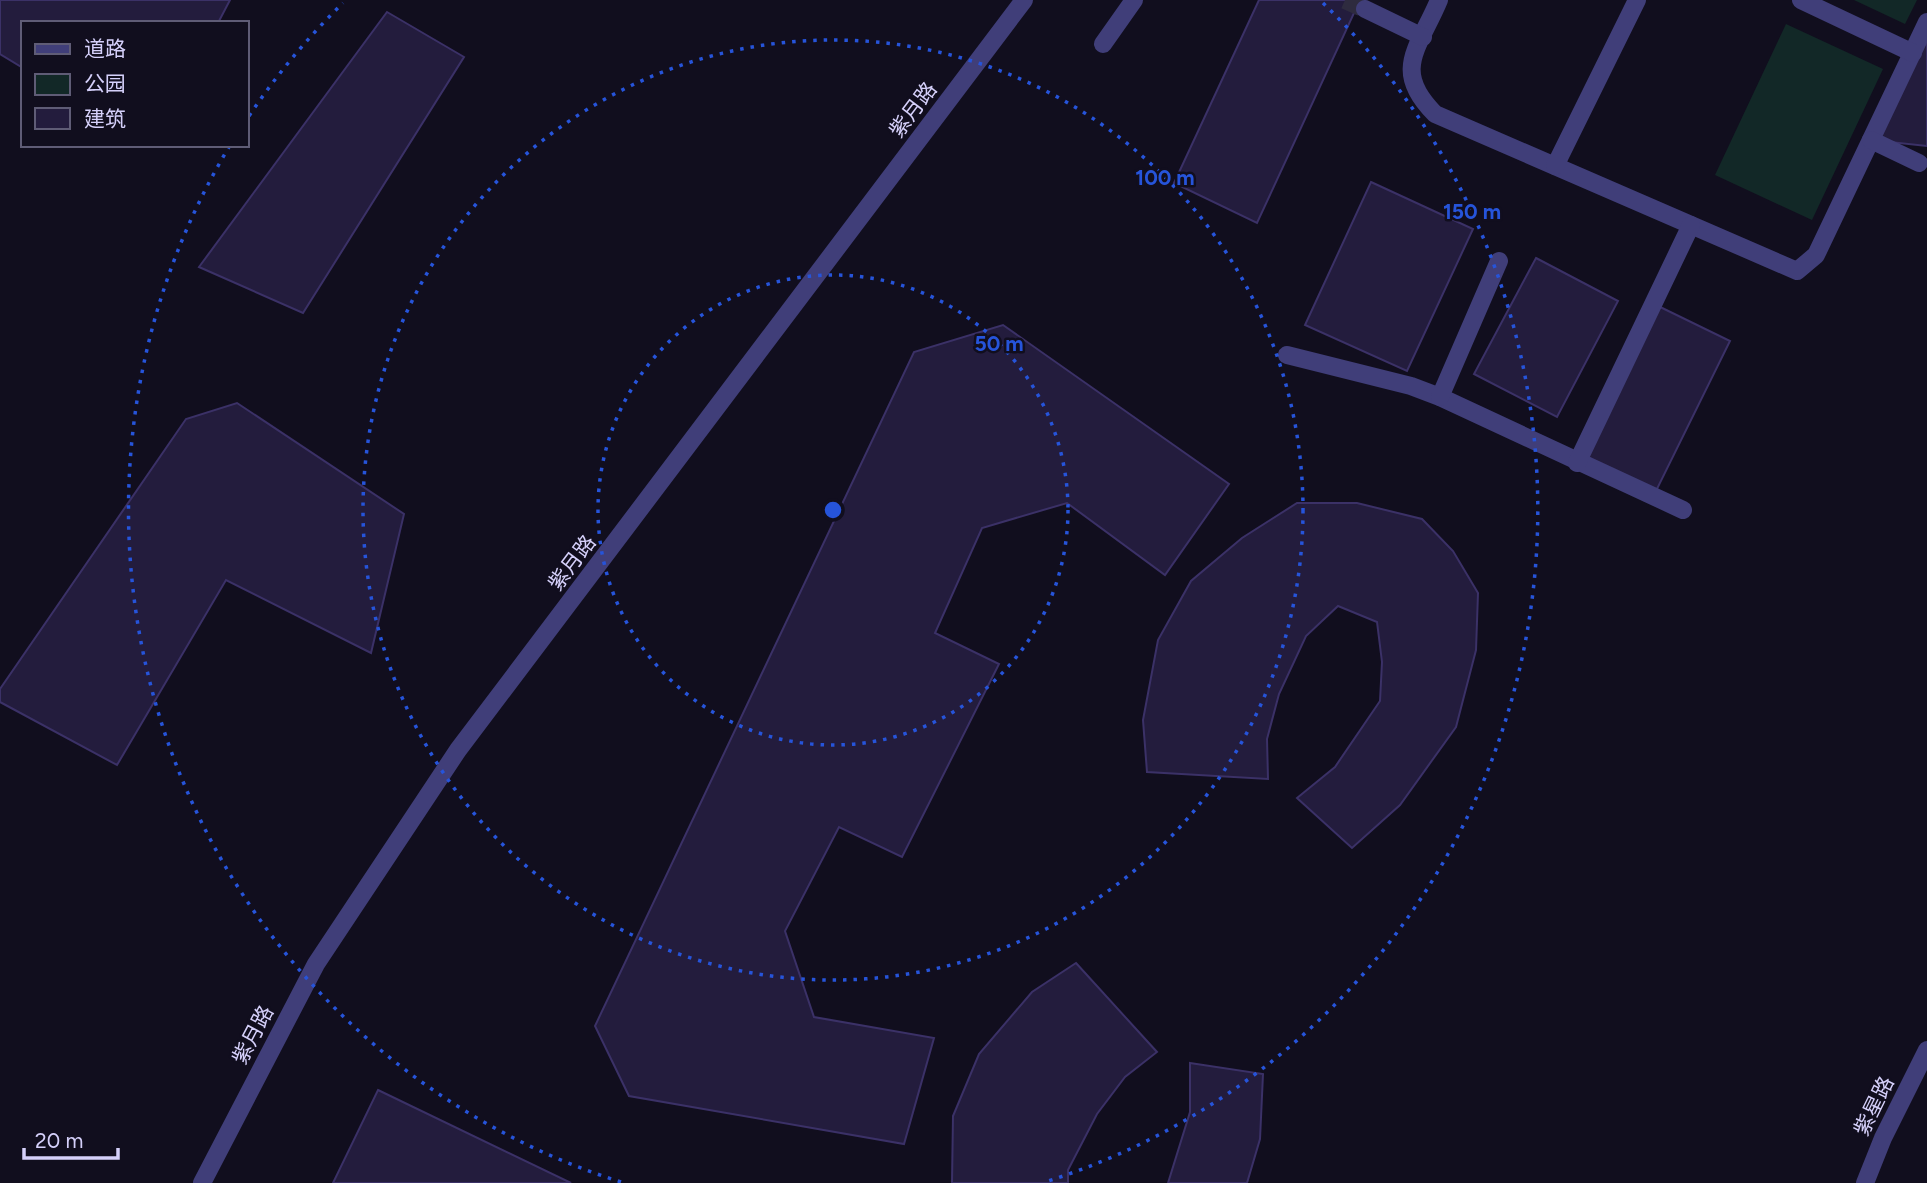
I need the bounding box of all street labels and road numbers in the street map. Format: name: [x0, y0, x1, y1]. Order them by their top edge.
street label: 紫月路: [884, 77, 942, 142]
street label: 紫月路: [543, 530, 601, 595]
street label: 紫月路: [227, 1001, 278, 1068]
street label: 紫星路: [1849, 1072, 1899, 1140]

